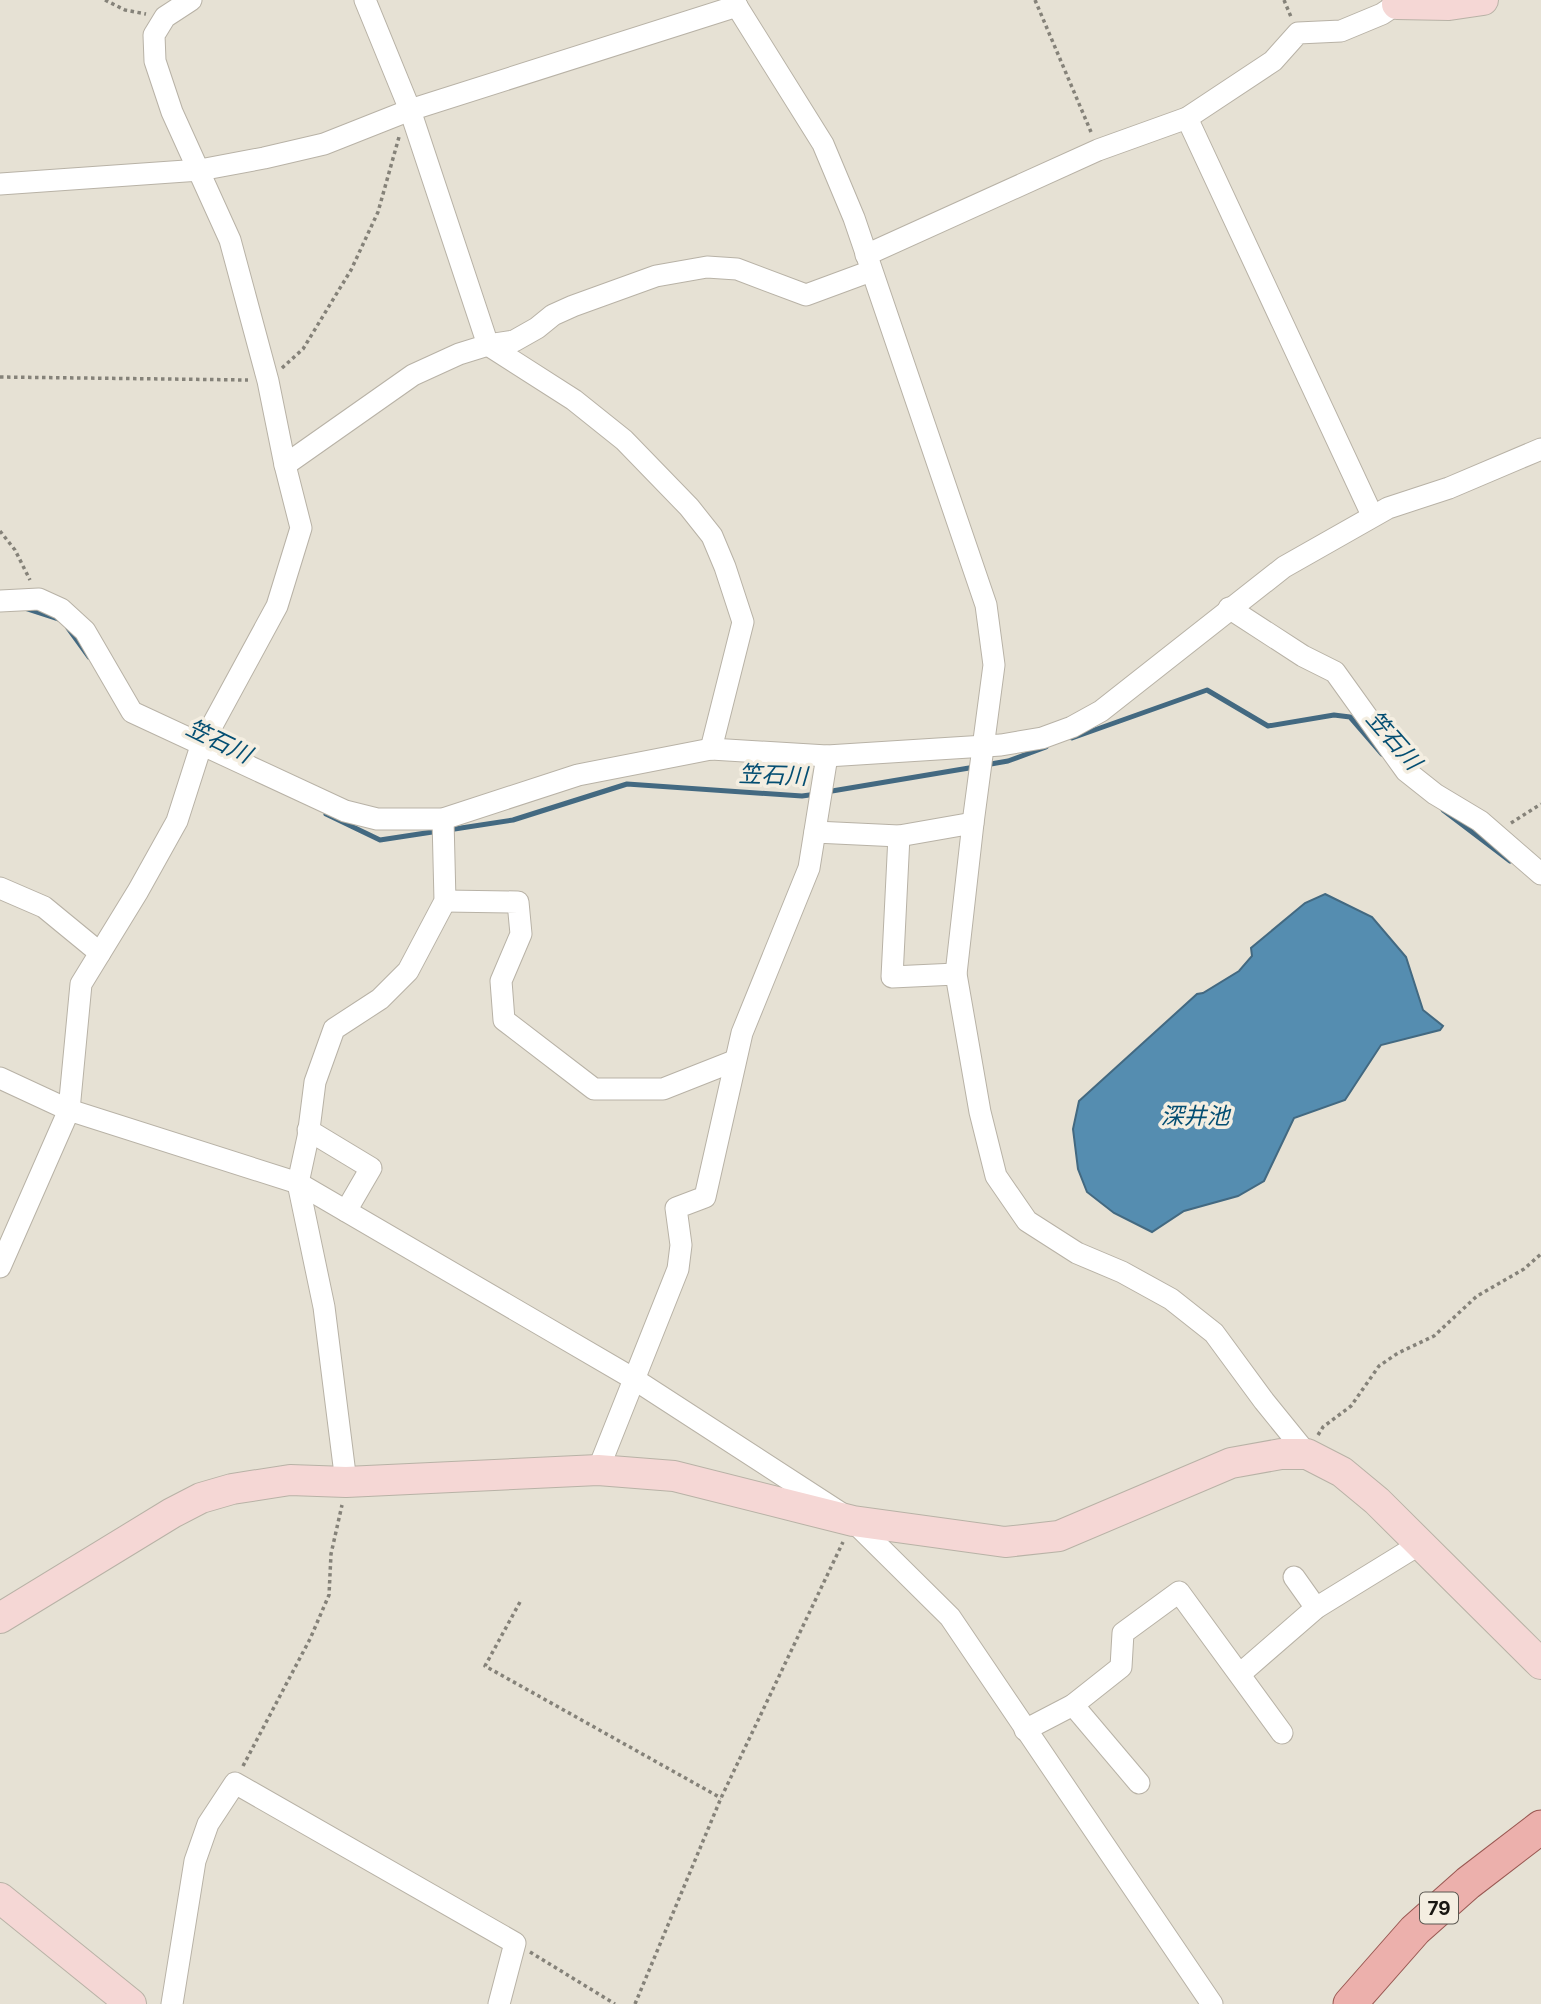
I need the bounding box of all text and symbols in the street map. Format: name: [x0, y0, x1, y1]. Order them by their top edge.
water label: 笠石川: [1361, 705, 1429, 777]
water label: 笠石川: [182, 713, 259, 770]
water label: 笠石川: [738, 760, 811, 790]
water label: 深井池: [1161, 1102, 1232, 1130]
road number: 79: [1420, 1892, 1458, 1924]

